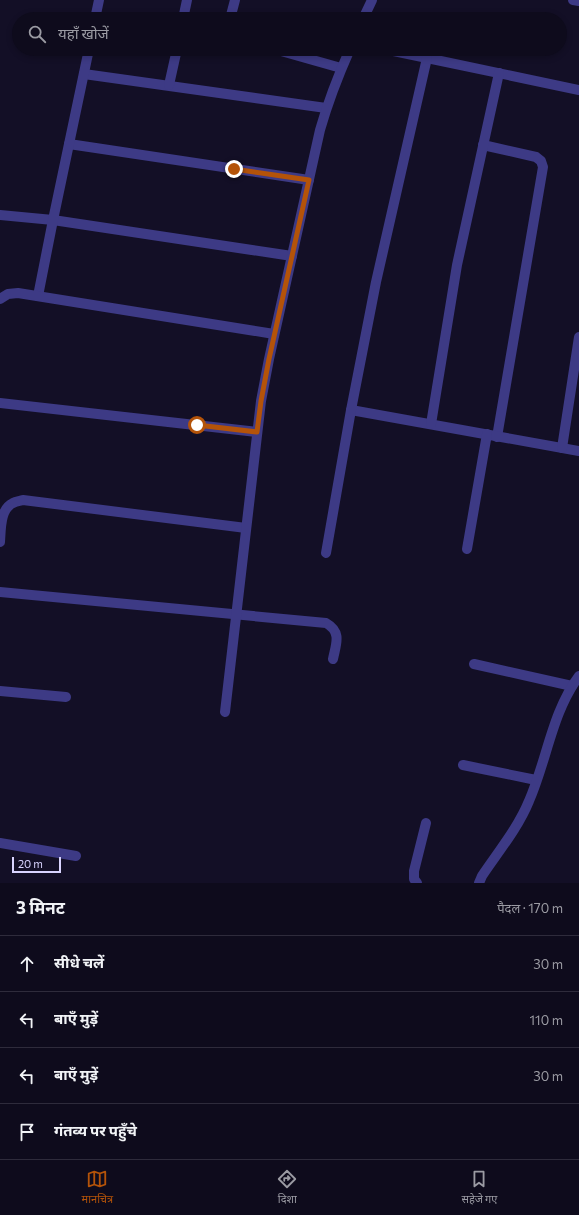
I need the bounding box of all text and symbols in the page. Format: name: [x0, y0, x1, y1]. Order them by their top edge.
search box: [12, 12, 567, 56]
icon: search: [26, 23, 48, 45]
text: यहाँ खोजें: [58, 24, 109, 42]
route end: [225, 160, 243, 178]
route start: [188, 416, 206, 434]
scale bar: [12, 855, 61, 874]
text: 20 m: [18, 857, 43, 870]
text: 3 मिनट: [16, 897, 65, 918]
text: पैदल · 170 m: [497, 900, 563, 916]
icon: ahead: [16, 953, 38, 975]
text: सीधे चलें: [54, 953, 104, 971]
text: 30 m: [533, 956, 563, 972]
icon: left: [16, 1009, 38, 1031]
text: बाएँ मुड़ें: [54, 1009, 98, 1027]
text: 110 m: [530, 1012, 563, 1028]
icon: left: [16, 1065, 38, 1087]
text: बाएँ मुड़ें: [54, 1065, 98, 1083]
text: 30 m: [533, 1068, 563, 1084]
icon: arrive: [16, 1121, 38, 1143]
text: गंतव्य पर पहुँचे: [54, 1121, 137, 1139]
tab: मानचित्र: [82, 1168, 113, 1207]
tab: दिशा: [276, 1168, 298, 1207]
tab: सहेजे गए: [462, 1168, 497, 1207]

